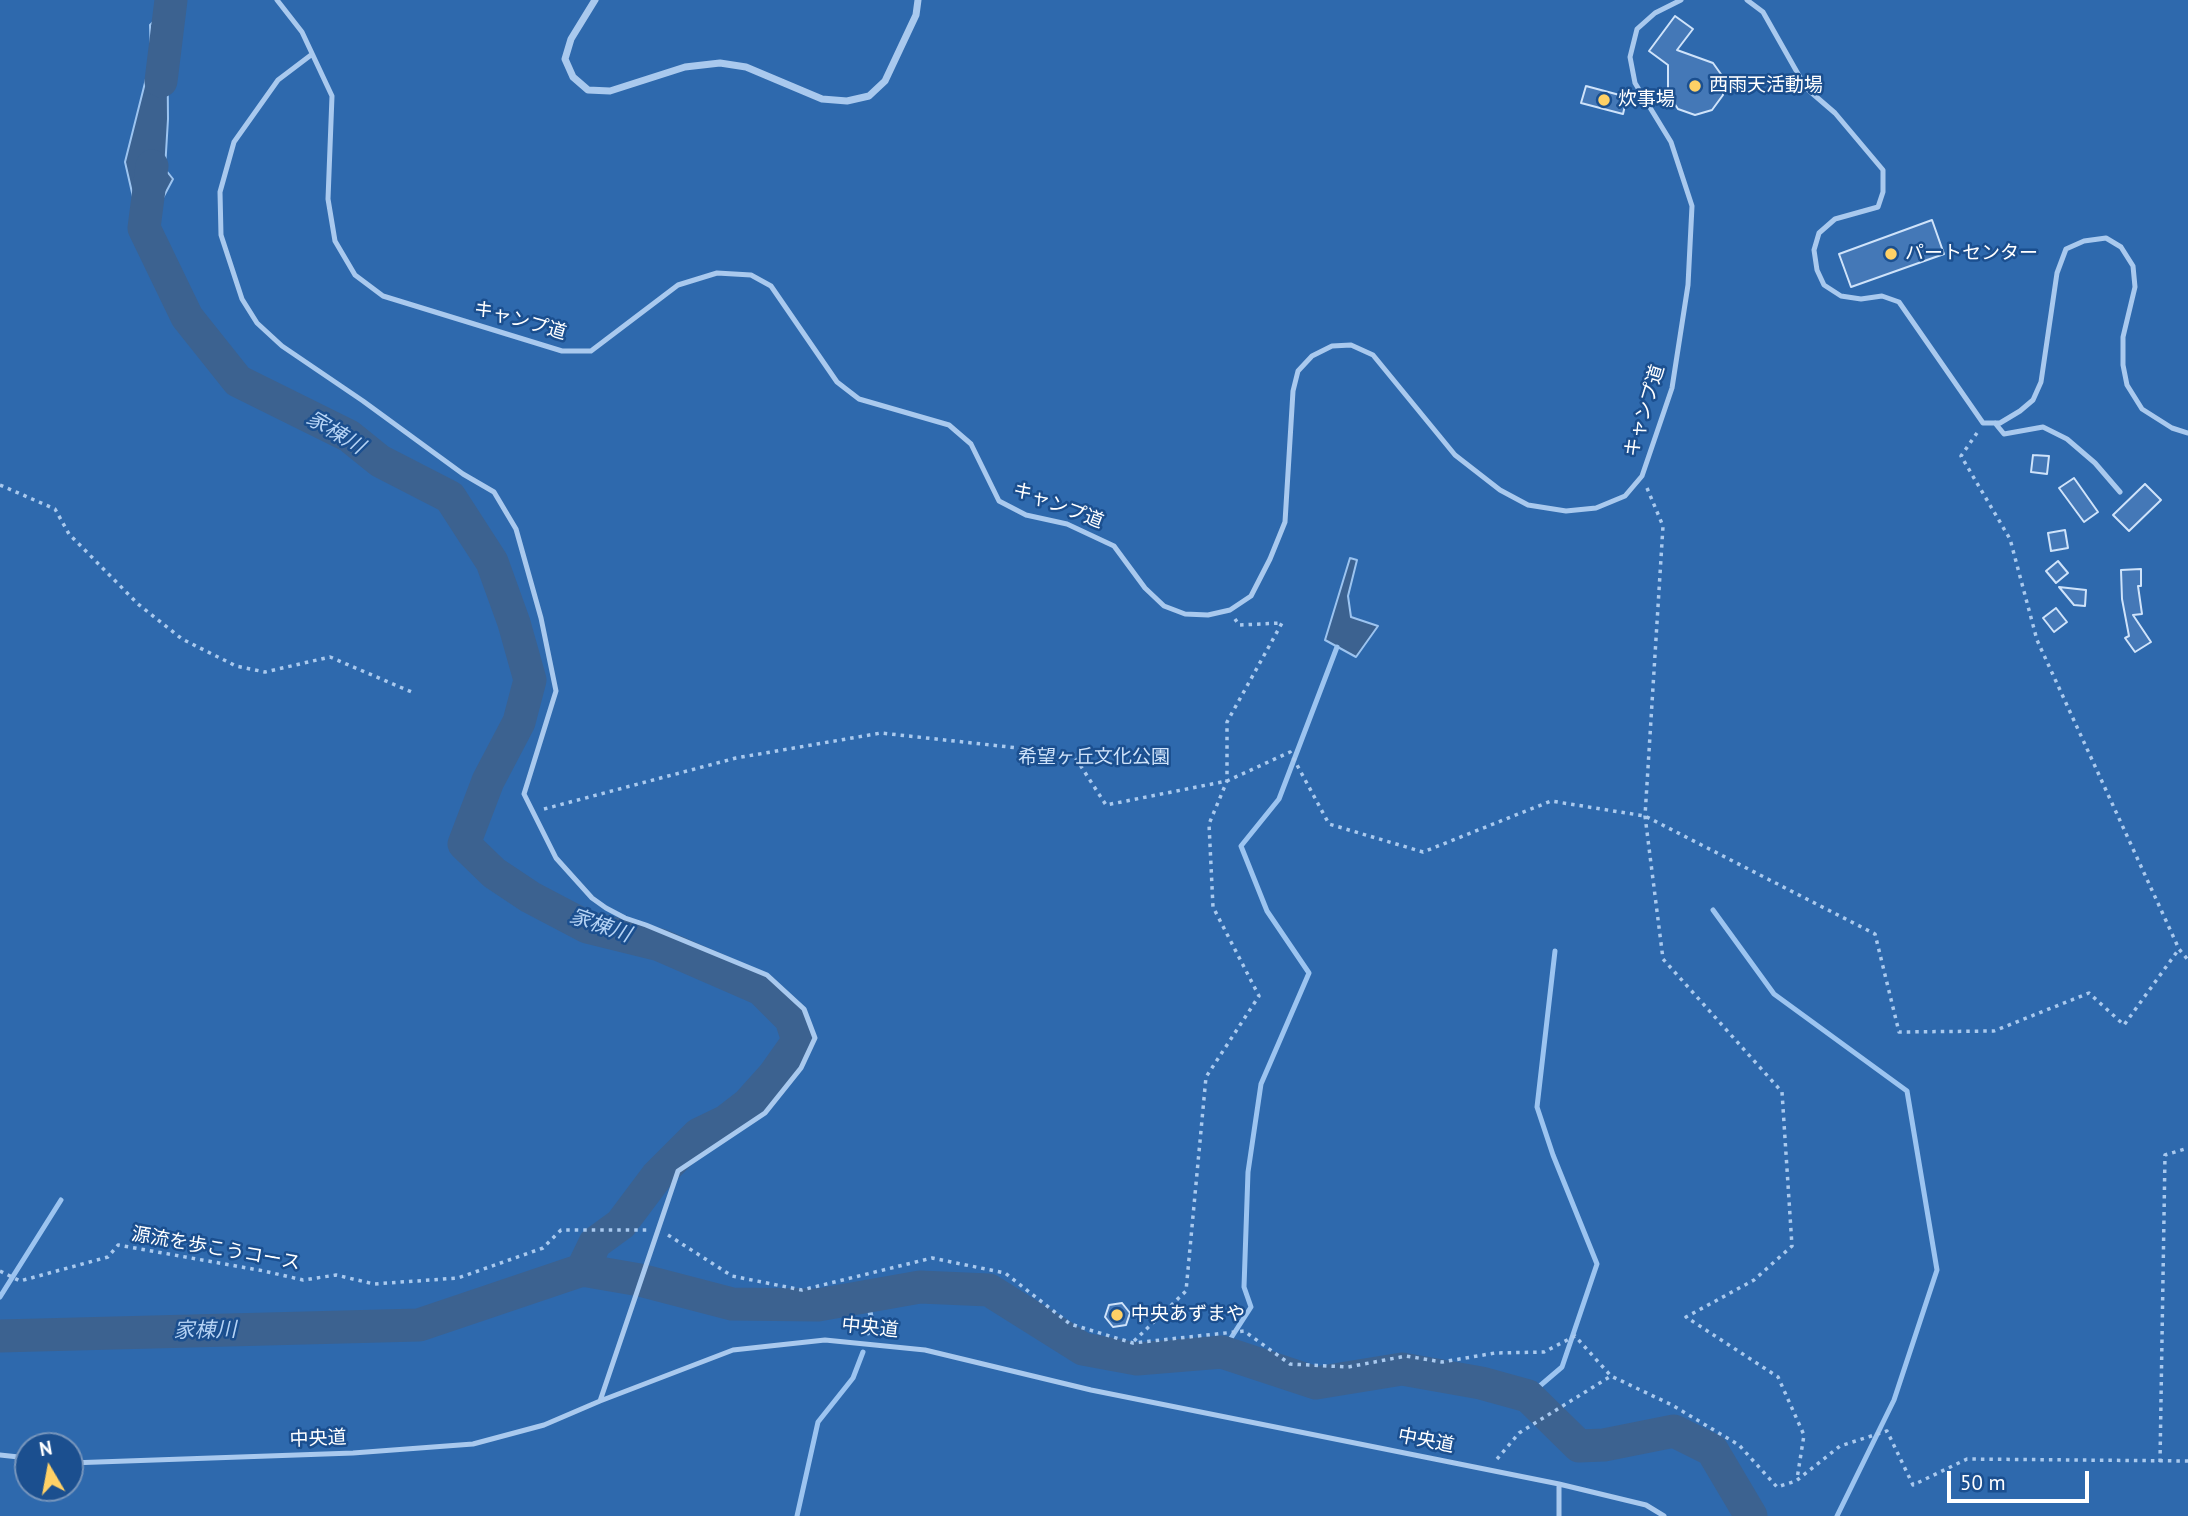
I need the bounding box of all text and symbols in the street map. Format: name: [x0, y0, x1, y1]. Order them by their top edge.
place label: 西雨天活動場: [1709, 75, 1823, 97]
marker: 西雨天活動場: [1687, 78, 1703, 94]
place label: 炊事場: [1618, 89, 1675, 111]
marker: 炊事場: [1596, 92, 1612, 108]
place label: パートセンター: [1905, 243, 2038, 265]
marker: パートセンター: [1883, 246, 1899, 262]
street label: キャンプ道: [471, 297, 569, 345]
street label: キャンプ道: [1620, 362, 1670, 460]
water label: 家棟川: [302, 406, 368, 460]
street label: キャンプ道: [1010, 478, 1106, 534]
park label: 希望ヶ丘文化公園: [1018, 747, 1170, 769]
water label: 家棟川: [566, 904, 634, 948]
street label: 源流を歩こうコース: [130, 1223, 302, 1275]
place label: 中央あずまや: [1131, 1304, 1245, 1326]
marker: 中央あずまや: [1109, 1307, 1125, 1323]
street label: 中央道: [840, 1314, 900, 1342]
water label: 家棟川: [173, 1318, 237, 1344]
street label: 中央道: [1396, 1424, 1456, 1458]
street label: 中央道: [289, 1427, 347, 1451]
north arrow: [14, 1432, 84, 1502]
text: N: [37, 1435, 54, 1461]
scale bar: [1950, 1456, 2092, 1500]
text: 50 m: [1960, 1469, 2006, 1496]

